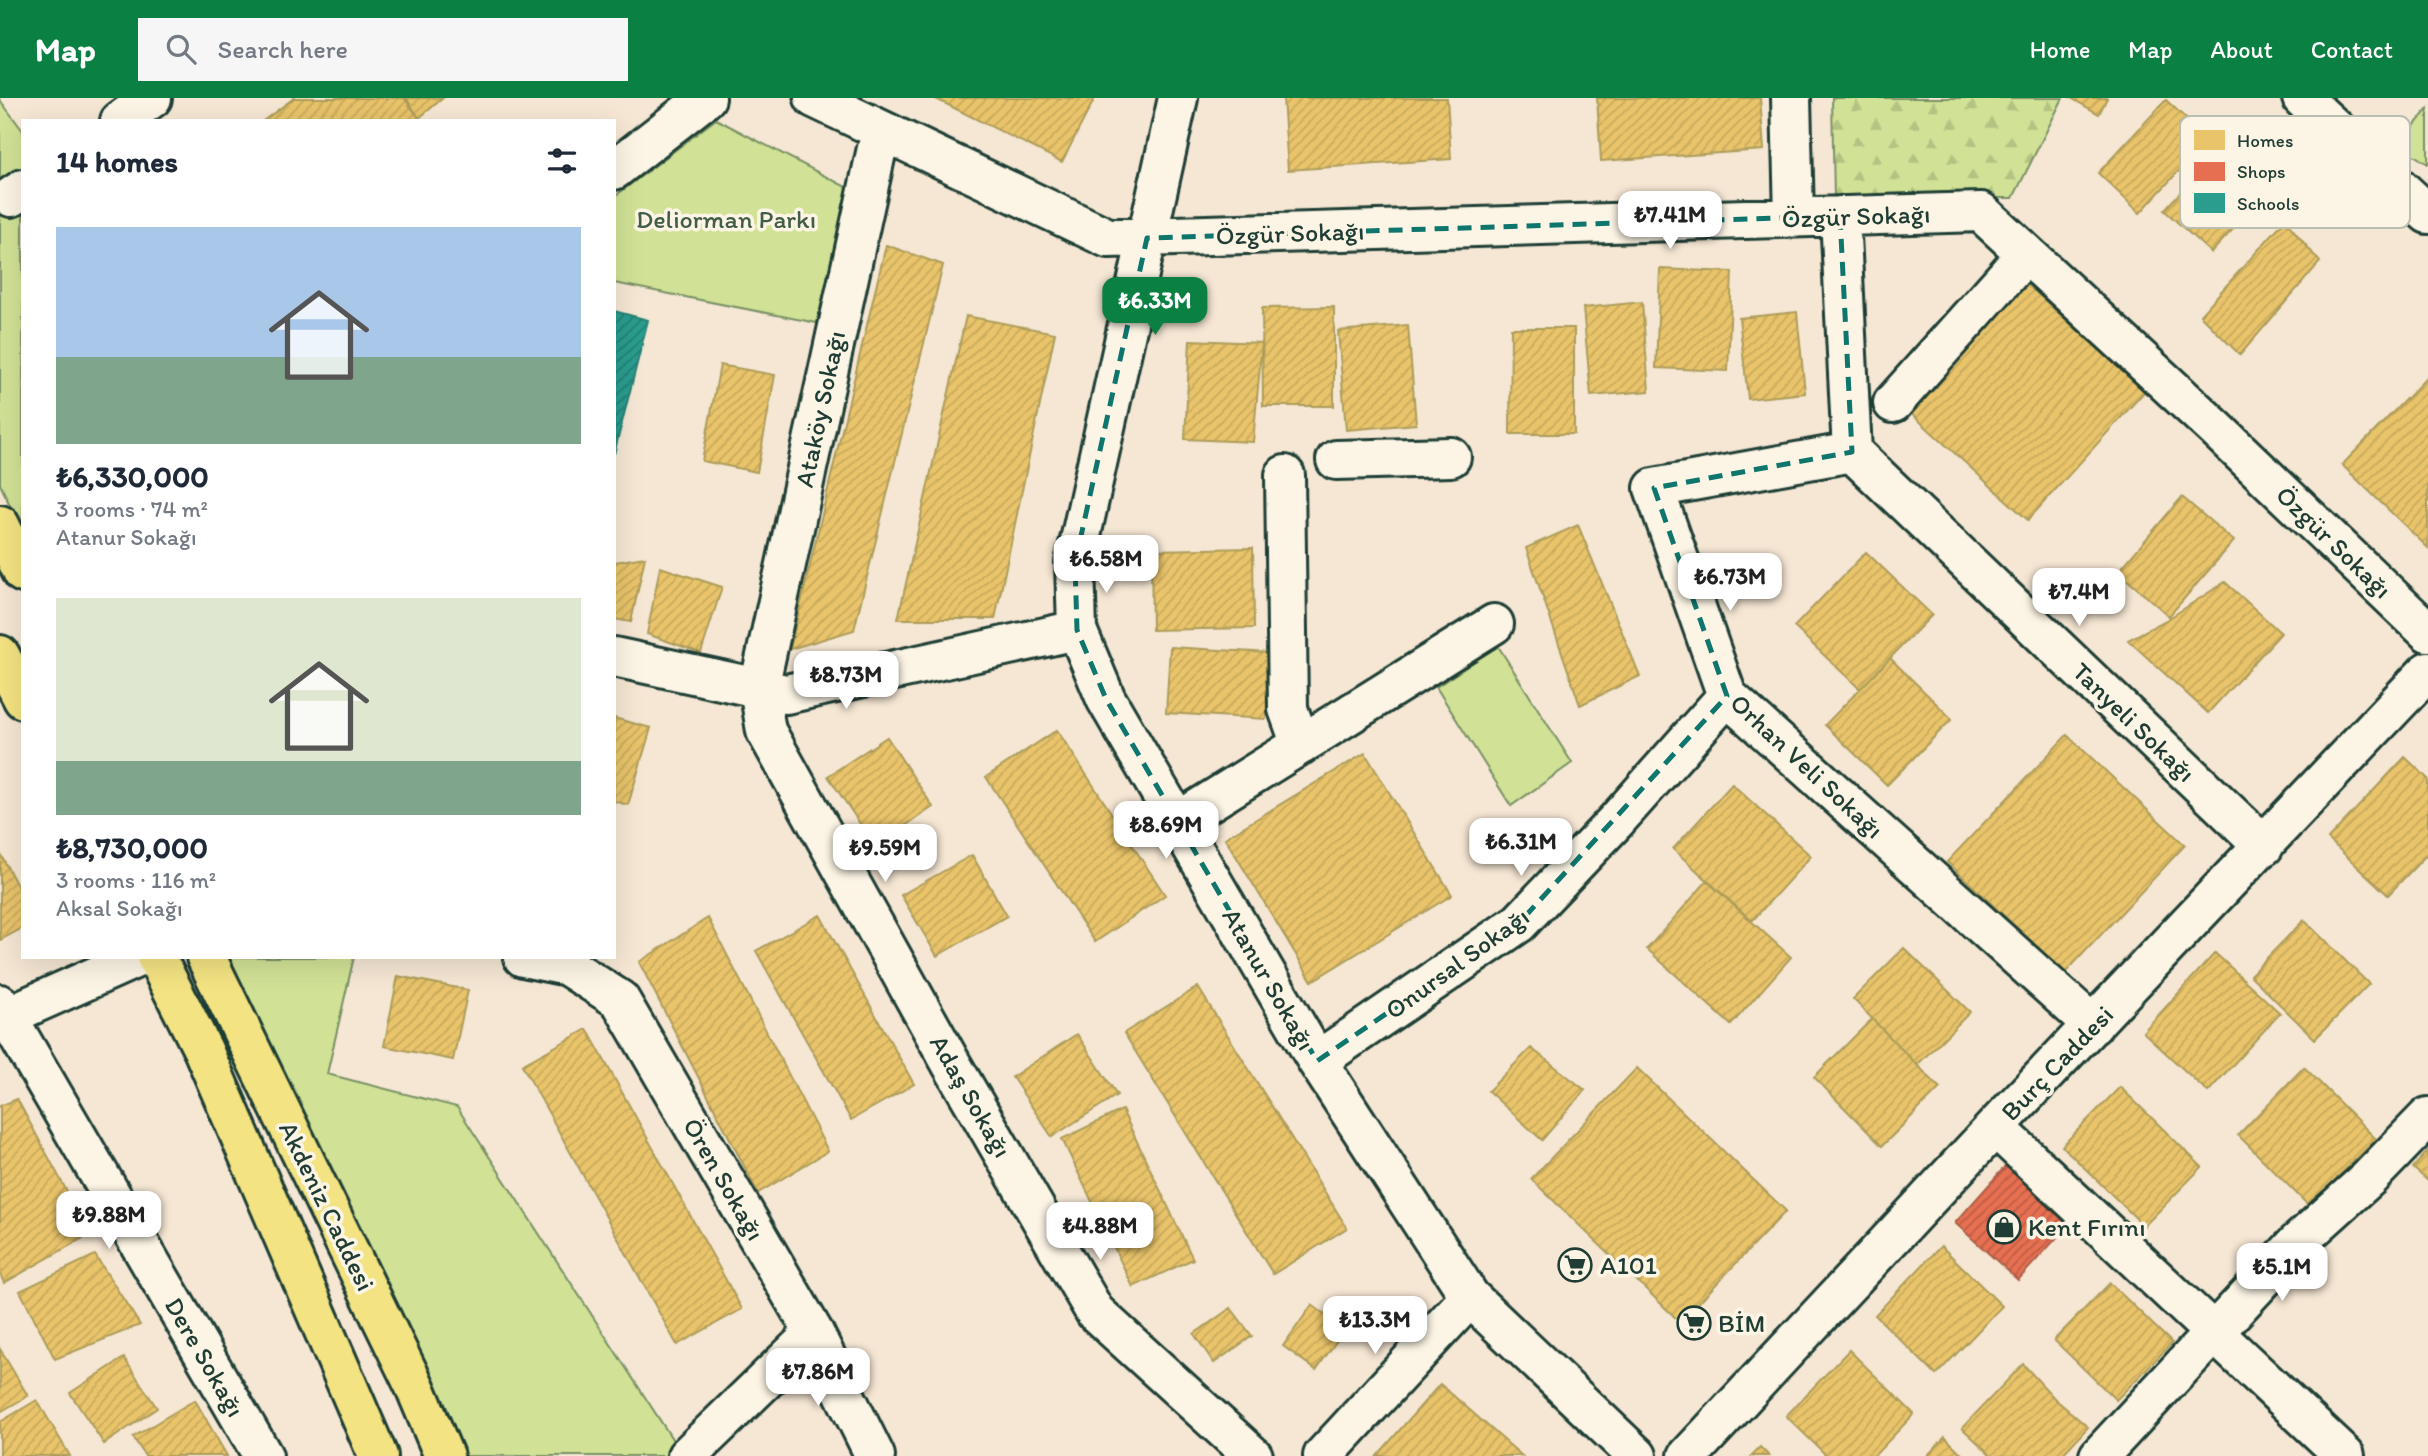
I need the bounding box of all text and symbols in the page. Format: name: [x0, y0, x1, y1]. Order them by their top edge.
search box: [138, 18, 628, 81]
text: Map: [35, 30, 96, 69]
icon: search: [162, 30, 200, 68]
text: Search here: [218, 33, 348, 65]
text: Home: [2030, 35, 2090, 64]
text: Map: [2128, 35, 2172, 64]
text: About: [2210, 35, 2273, 64]
text: Contact: [2311, 35, 2393, 64]
legend: [2180, 116, 2410, 228]
text: Homes: [2237, 129, 2293, 152]
icon: filters: [543, 142, 581, 180]
text: 14 homes: [56, 143, 178, 180]
text: Shops: [2237, 160, 2286, 183]
pin: ₺7.41M: [1613, 192, 1727, 251]
text: Schools: [2237, 192, 2300, 215]
street label: Özgür Sokağı: [1781, 197, 1931, 235]
text: ₺7.41M: [1634, 200, 1706, 228]
park label: Deliorman Parkı: [636, 203, 816, 235]
street label: Özgür Sokağı: [1215, 214, 1365, 252]
icon: home: [256, 272, 382, 398]
pin: ₺6.33M: [1098, 278, 1212, 337]
text: ₺6.33M: [1118, 286, 1192, 314]
street label: Ataköy Sokağı: [788, 328, 852, 490]
text: ₺6,330,000: [56, 458, 209, 495]
street label: Özgür Sokağı: [2269, 479, 2399, 605]
text: 3 rooms · 74 m²: [56, 495, 208, 523]
text: Atanur Sokağı: [56, 523, 197, 551]
pin: ₺6.58M: [1049, 536, 1163, 595]
text: ₺6.58M: [1070, 544, 1142, 572]
pin: ₺6.73M: [1673, 554, 1787, 613]
text: ₺6.73M: [1694, 562, 1766, 590]
pin: ₺7.4M: [2030, 568, 2128, 628]
text: ₺7.4M: [2048, 577, 2110, 605]
icon: home: [256, 643, 382, 769]
pin: ₺8.73M: [789, 652, 903, 711]
street label: Tanyeli Sokağı: [2066, 655, 2202, 789]
text: ₺8.73M: [810, 660, 882, 688]
street label: Orhan Veli Sokağı: [1724, 687, 1890, 845]
pin: ₺8.69M: [1109, 802, 1223, 861]
text: ₺8.69M: [1130, 810, 1202, 838]
pin: ₺6.31M: [1464, 818, 1578, 878]
pin: ₺9.59M: [828, 824, 942, 884]
text: ₺6.31M: [1485, 827, 1557, 855]
text: ₺8,730,000: [56, 829, 208, 866]
text: ₺9.59M: [849, 833, 921, 861]
text: 3 rooms · 116 m²: [56, 866, 216, 894]
text: Aksal Sokağı: [56, 894, 183, 922]
street label: Onursal Sokağı: [1379, 900, 1535, 1026]
street label: Atanur Sokağı: [1215, 902, 1323, 1056]
street label: Burç Caddesi: [1994, 999, 2120, 1127]
street label: Adaş Sokağı: [923, 1029, 1019, 1163]
street label: Ören Sokağı: [676, 1112, 772, 1246]
street label: Akdeniz Caddesi: [272, 1116, 382, 1296]
pin: ₺9.88M: [52, 1192, 166, 1251]
text: ₺9.88M: [72, 1200, 146, 1228]
pin: ₺4.88M: [1043, 1202, 1157, 1262]
shop icon: Kent Fırını: [1985, 1208, 2023, 1246]
text: ₺4.88M: [1062, 1211, 1138, 1239]
place label: Kent Fırını: [2028, 1211, 2146, 1243]
pin: ₺5.1M: [2233, 1244, 2331, 1303]
supermarket icon: A101: [1556, 1246, 1594, 1284]
place label: A101: [1600, 1249, 1657, 1281]
text: ₺5.1M: [2253, 1252, 2311, 1280]
street label: Dere Sokağı: [158, 1292, 252, 1422]
pin: ₺13.3M: [1318, 1296, 1432, 1356]
supermarket icon: BİM: [1675, 1304, 1713, 1342]
text: ₺13.3M: [1339, 1305, 1411, 1333]
place label: BİM: [1718, 1307, 1765, 1339]
pin: ₺7.86M: [761, 1348, 875, 1408]
text: ₺7.86M: [782, 1357, 854, 1385]

